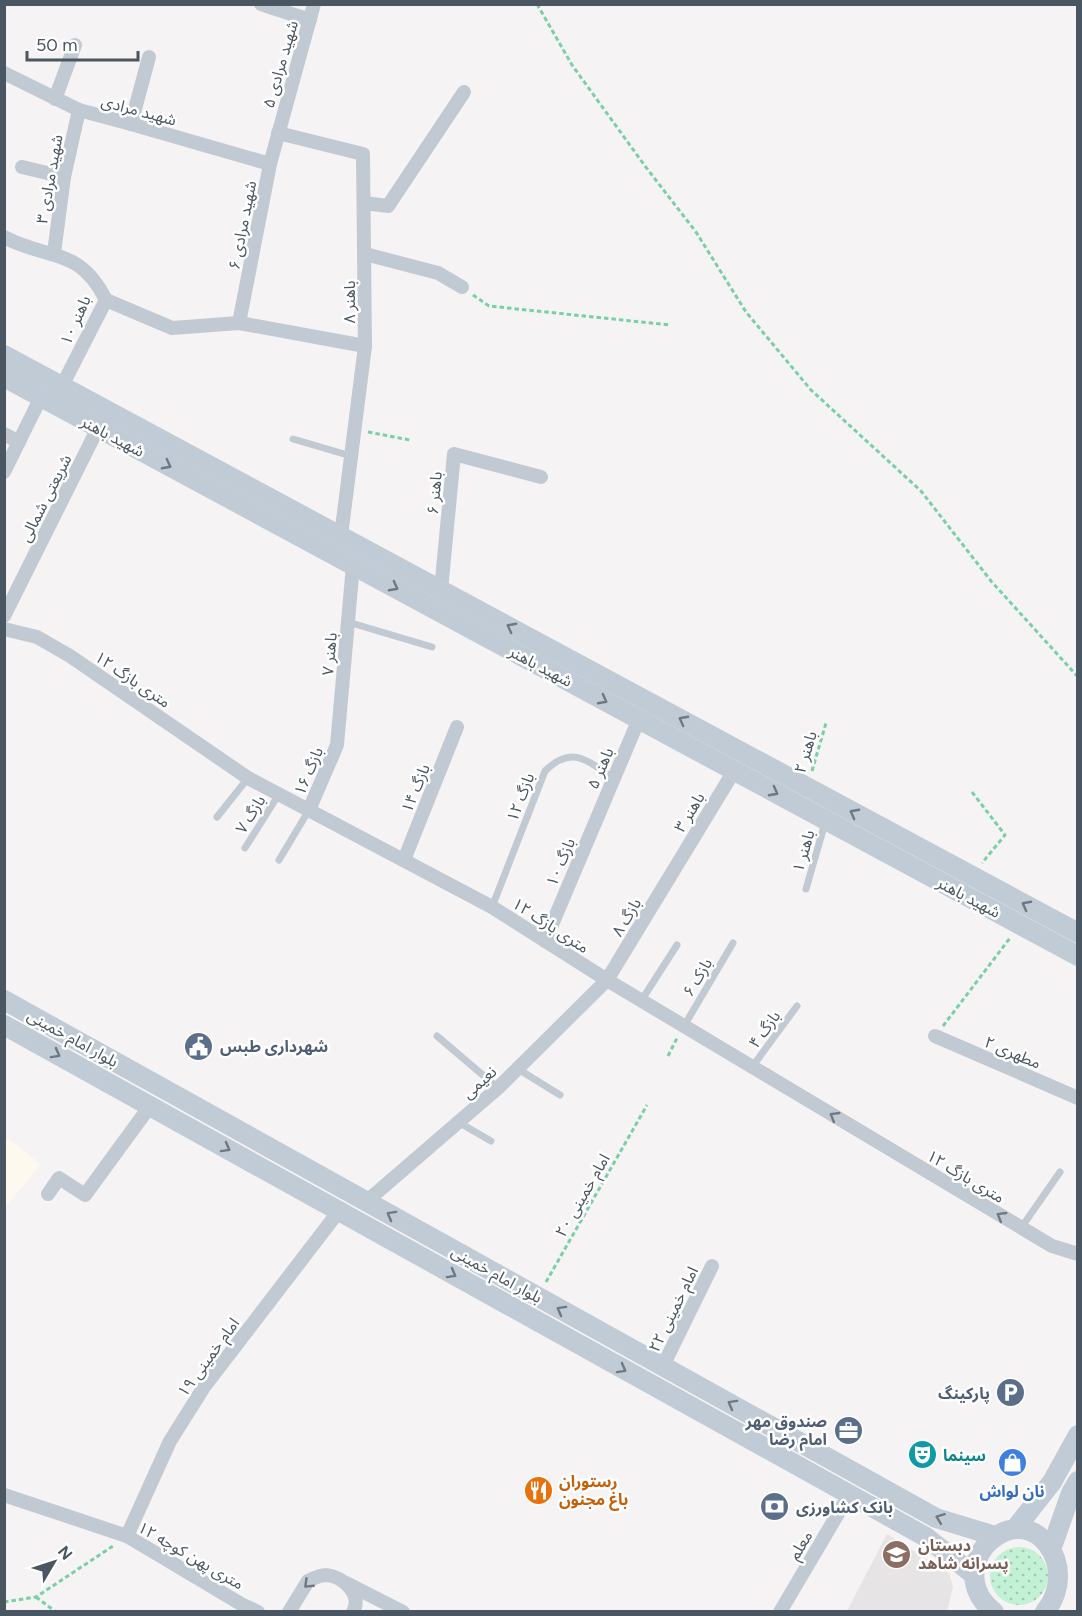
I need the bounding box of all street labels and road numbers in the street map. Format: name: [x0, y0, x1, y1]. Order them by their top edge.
street label: شهید مرادی ۵: [259, 18, 302, 110]
street label: شهید مرادی: [99, 91, 179, 130]
street label: شهید مرادی ۳: [32, 133, 67, 225]
street label: شهید مرادی ۶: [225, 179, 260, 271]
street label: باهنر ۸: [340, 280, 359, 324]
street label: باهنر ۱۰: [56, 292, 95, 348]
street label: شهید باهنر: [77, 411, 148, 461]
street label: شریعتی شمالی: [15, 451, 76, 545]
street label: باهنر ۶: [423, 471, 446, 515]
street label: باهنر ۷: [318, 632, 341, 676]
street label: شهید باهنر: [505, 641, 576, 691]
street label: ۱۲ متری بازگ: [91, 647, 174, 712]
street label: باهنر ۲: [790, 729, 821, 776]
street label: بازگ ۱۶: [290, 744, 327, 798]
street label: باهنر ۵: [583, 745, 618, 792]
street label: بازگ ۱۴: [397, 761, 434, 815]
street label: بازگ ۱۲: [503, 770, 538, 824]
street label: باهنر ۳: [670, 789, 709, 836]
street label: بازگ ۷: [231, 792, 269, 837]
street label: باهنر ۱: [788, 828, 819, 874]
street label: بازگ ۱۰: [542, 835, 579, 889]
street label: شهید باهنر: [933, 872, 1004, 922]
street label: ۱۲ متری بازگ: [509, 894, 593, 957]
street label: بازگ ۸: [608, 895, 645, 940]
street label: بازک ۶: [679, 955, 716, 1000]
street label: بلوار امام خمینی: [23, 1006, 121, 1074]
street label: بازگ ۴: [745, 1007, 784, 1052]
street label: مطهری ۲: [982, 1032, 1044, 1073]
street label: نعیمی: [458, 1062, 500, 1103]
street label: ۱۲ متری بازگ: [923, 1146, 1008, 1207]
street label: امام خمینی ۲۰: [551, 1150, 616, 1242]
street label: بلوار امام خمینی: [447, 1242, 545, 1310]
street label: امام خمینی ۲۲: [645, 1263, 705, 1356]
street label: امام خمینی ۱۹: [173, 1314, 246, 1402]
street label: ۱۲ متری پهن کوچه: [134, 1517, 247, 1594]
street label: معلم: [784, 1527, 819, 1565]

